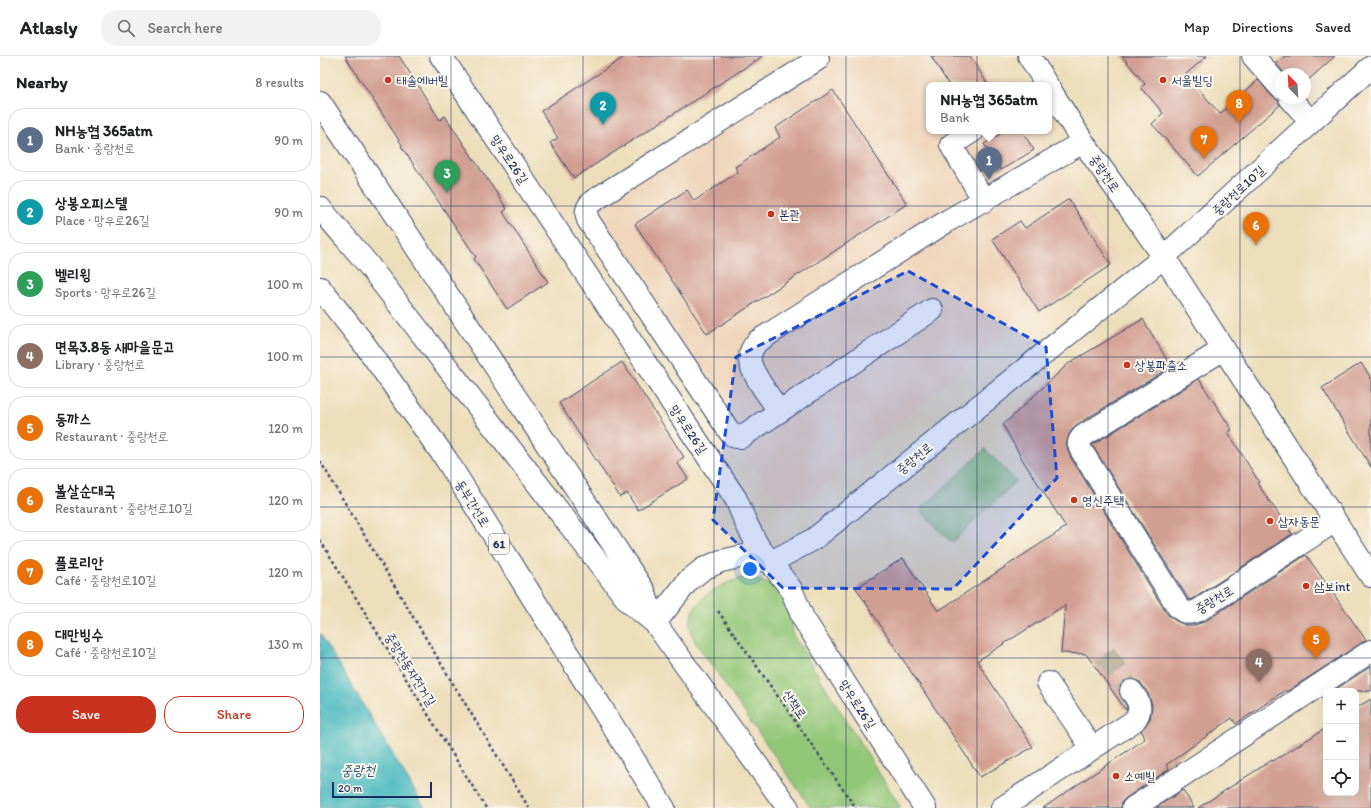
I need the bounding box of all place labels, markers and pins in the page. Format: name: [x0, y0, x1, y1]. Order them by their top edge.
place label: 태솔에버빌: [396, 73, 449, 88]
place label: 서울빌딩: [1171, 73, 1213, 88]
marker: 태솔에버빌: [383, 75, 393, 85]
marker: 서울빌딩: [1158, 75, 1168, 85]
pin: 8: [1226, 90, 1252, 123]
pin: 2: [590, 92, 616, 125]
pin: 7: [1191, 126, 1217, 159]
pin: 1: [976, 147, 1002, 180]
pin: 3: [434, 160, 460, 193]
place label: 본관: [779, 207, 800, 222]
marker: 본관: [766, 209, 776, 219]
pin: 6: [1243, 212, 1269, 245]
place label: 상봉파출소: [1135, 358, 1187, 373]
marker: 상봉파출소: [1122, 360, 1132, 370]
place label: 영신주택: [1082, 493, 1124, 508]
marker: 영신주택: [1069, 495, 1079, 505]
place label: 삽자동문: [1278, 514, 1320, 529]
marker: 삽자동문: [1265, 516, 1275, 526]
place label: 삼보int: [1314, 579, 1351, 594]
marker: 삼보int: [1301, 581, 1311, 591]
pin: 5: [1303, 626, 1329, 659]
pin: 4: [1246, 649, 1272, 682]
place label: 소예빌: [1124, 769, 1156, 784]
marker: 소예빌: [1111, 771, 1121, 781]

